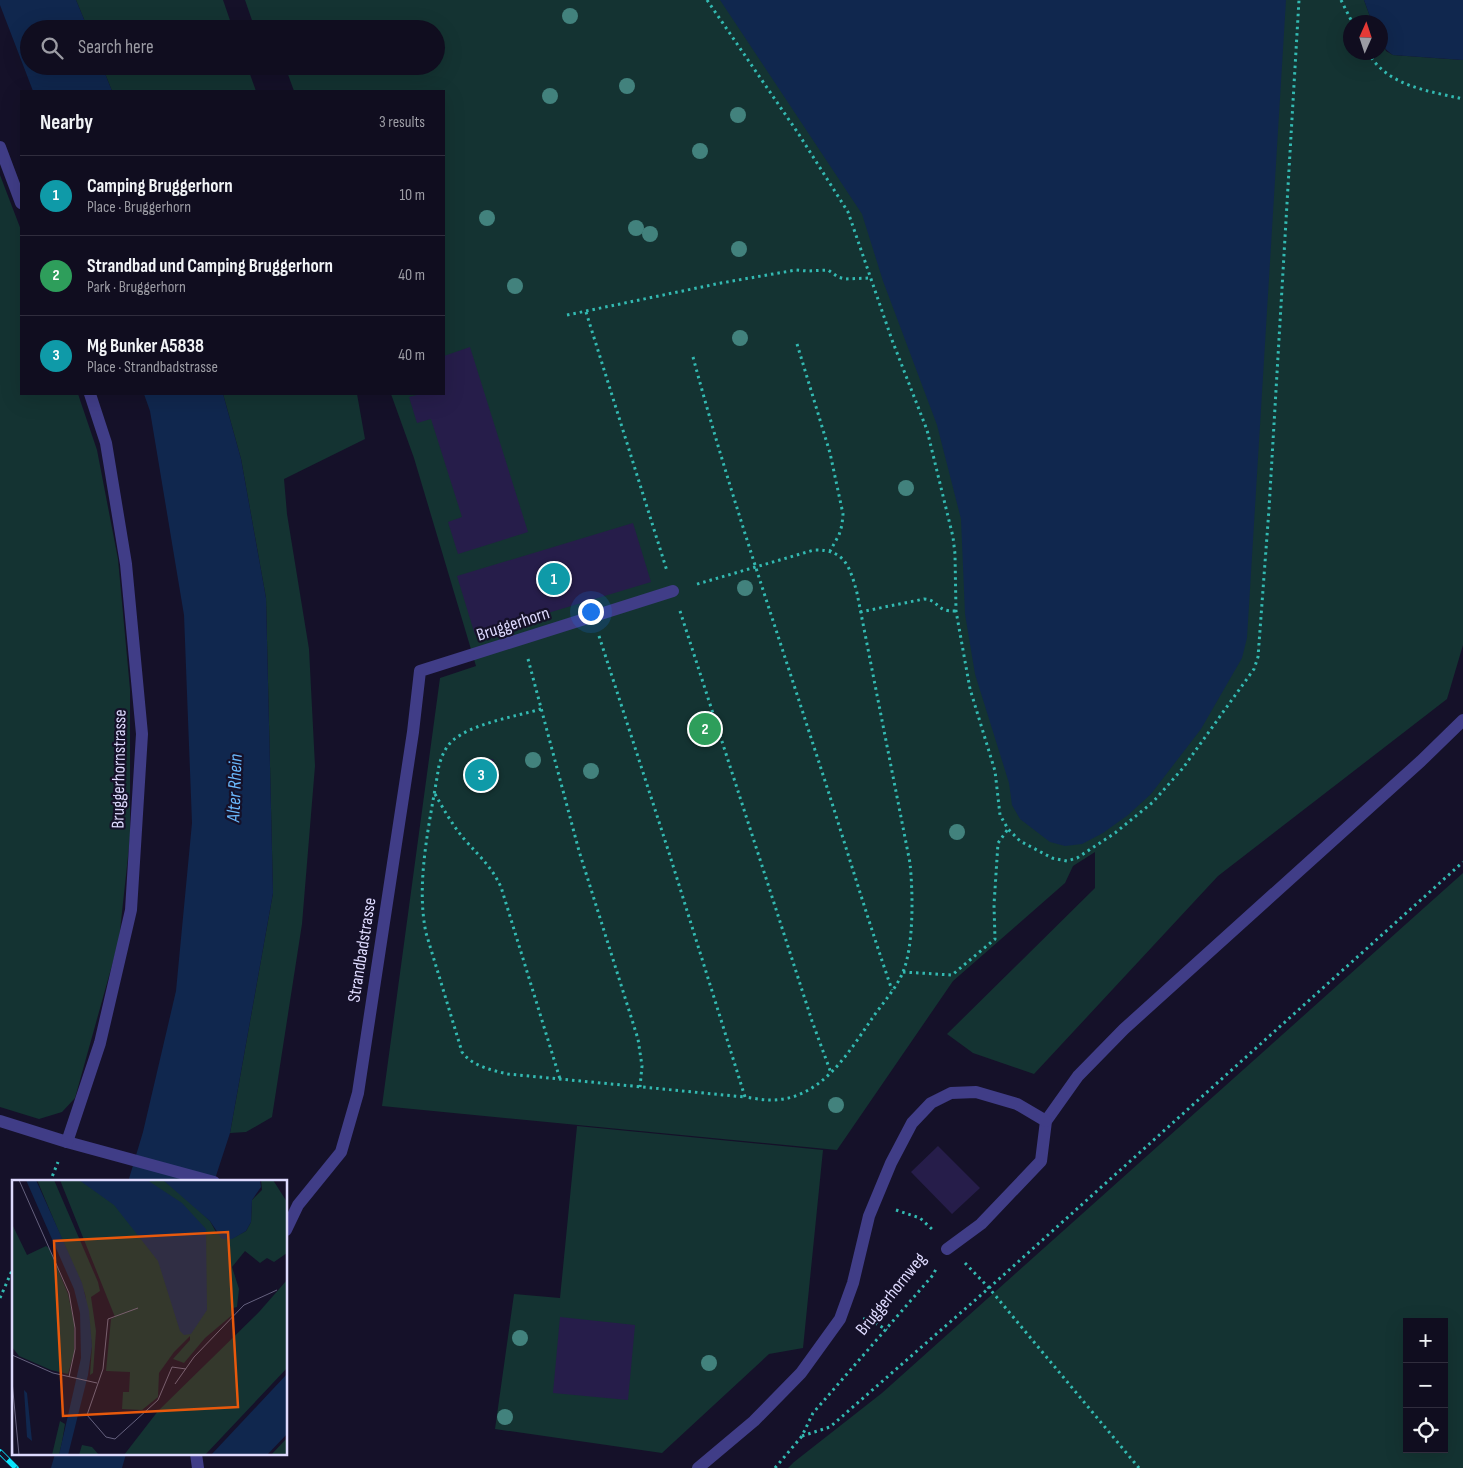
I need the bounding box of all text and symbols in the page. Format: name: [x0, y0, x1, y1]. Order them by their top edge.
north arrow: [1343, 15, 1388, 60]
search box: [20, 20, 445, 75]
icon: search: [38, 34, 66, 62]
text: Search here: [78, 36, 154, 59]
text: Nearby: [40, 110, 93, 135]
text: 3 results: [379, 113, 425, 132]
text: Camping Bruggerhorn: [87, 175, 233, 198]
text: 1: [53, 186, 59, 205]
text: 10 m: [399, 186, 425, 205]
text: Place · Bruggerhorn: [87, 198, 191, 217]
text: Strandbad und Camping Bruggerhorn: [87, 255, 333, 278]
text: 2: [52, 266, 60, 285]
text: 40 m: [398, 266, 425, 285]
text: Park · Bruggerhorn: [87, 278, 186, 297]
text: Mg Bunker A5838: [87, 335, 204, 358]
text: 3: [52, 346, 60, 365]
text: 40 m: [398, 346, 425, 365]
text: Place · Strandbadstrasse: [87, 358, 218, 377]
pin: 1: [538, 560, 570, 598]
your location: [578, 599, 604, 625]
street label: Bruggerhorn: [474, 602, 552, 646]
street label: Bruggerhornstrasse: [107, 709, 131, 829]
pin: 2: [689, 710, 721, 748]
water label: Alter Rhein: [222, 753, 248, 824]
pin: 3: [465, 756, 497, 794]
street label: Strandbadstrasse: [343, 896, 381, 1004]
inset map: [12, 1180, 288, 1456]
street label: Bruggerhornweg: [851, 1249, 931, 1339]
map controls: [1403, 1318, 1448, 1453]
button: +: [1403, 1318, 1448, 1363]
button: −: [1403, 1363, 1448, 1408]
button: locate: [1403, 1408, 1448, 1453]

